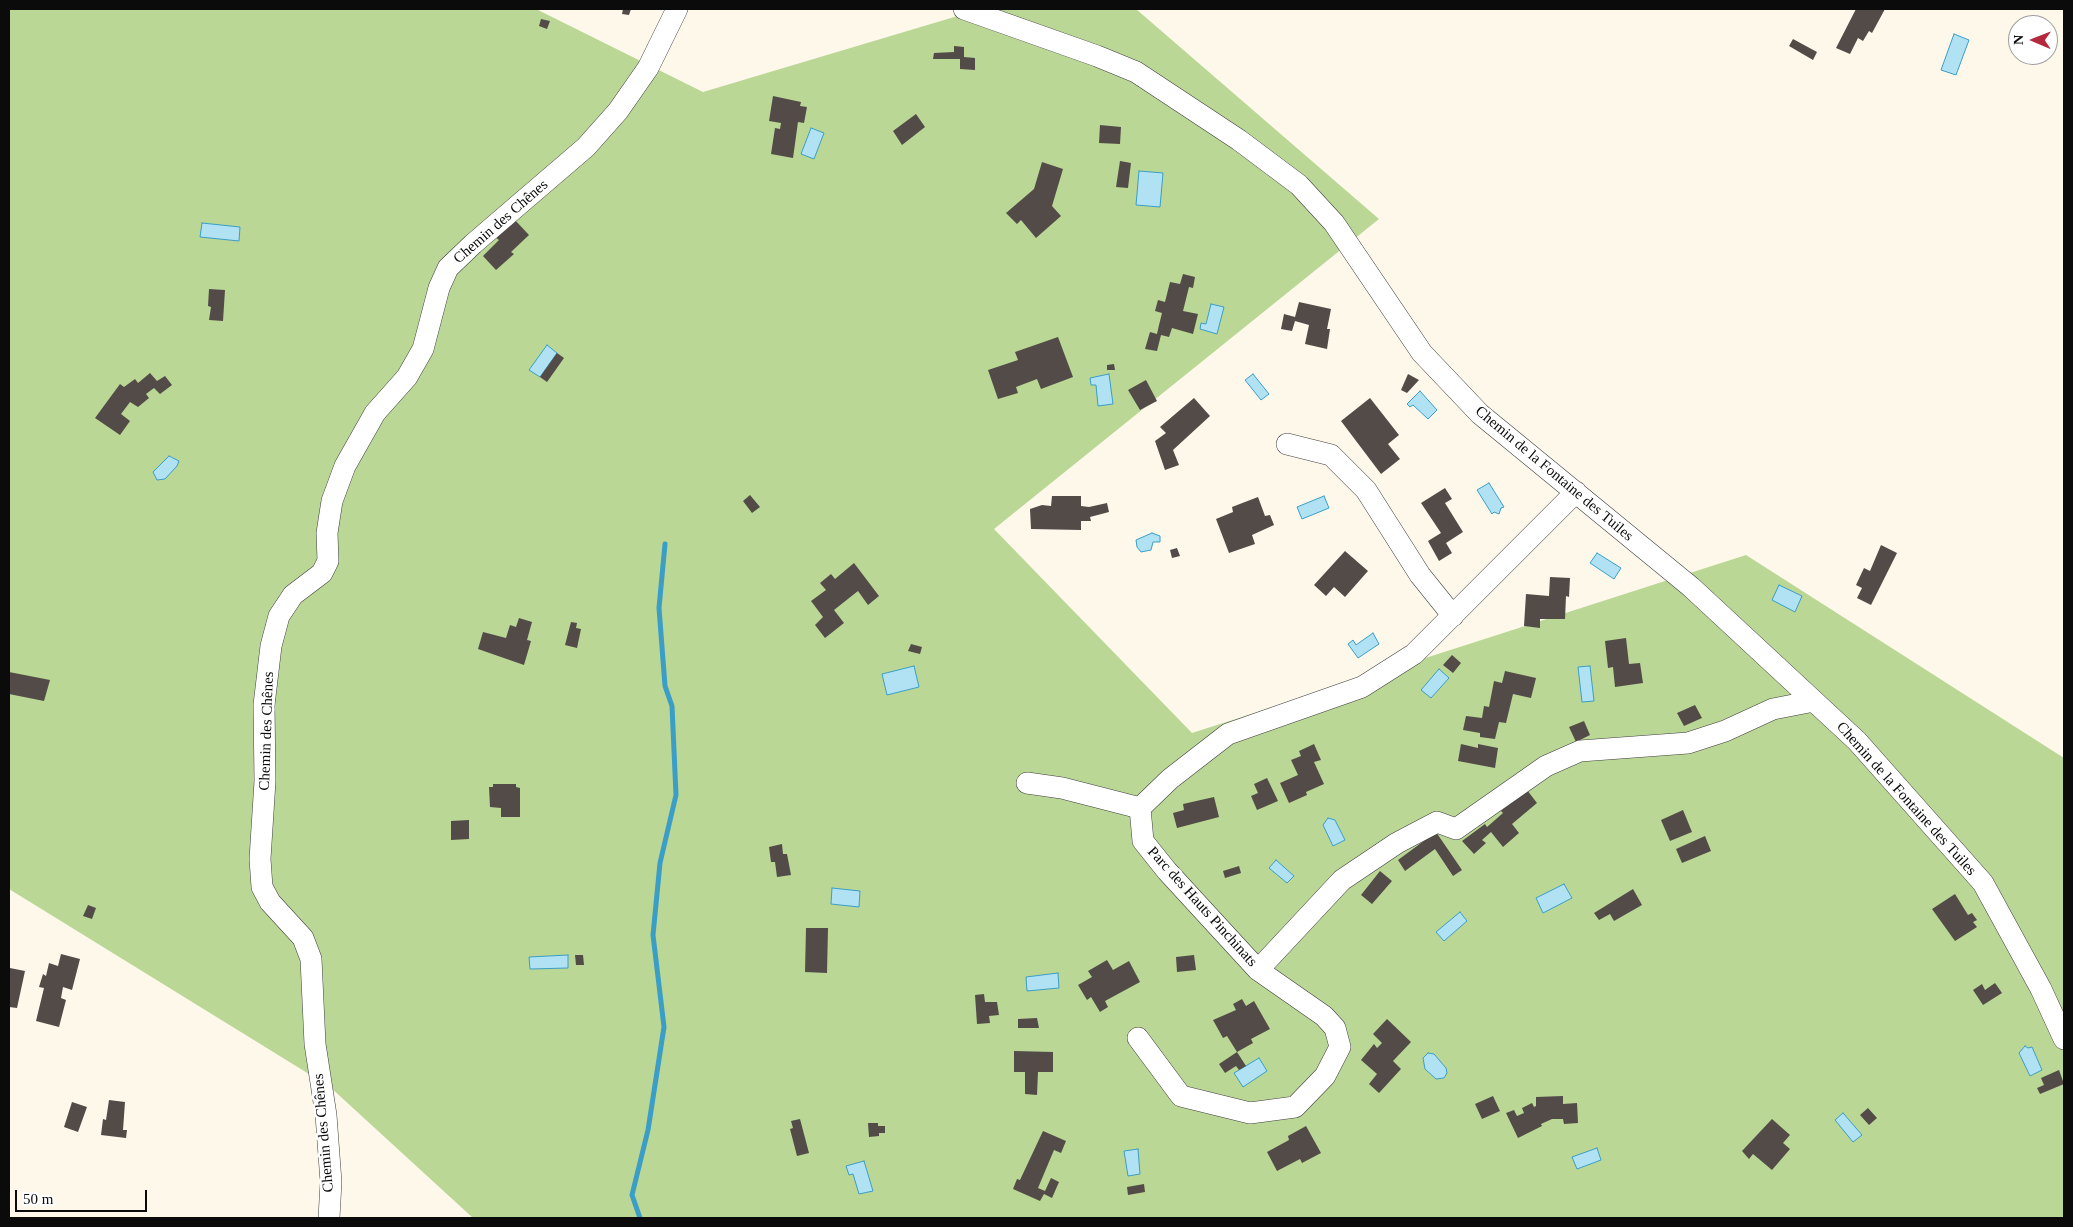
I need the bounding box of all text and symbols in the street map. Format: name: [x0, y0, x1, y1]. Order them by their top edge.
north arrow: [2008, 15, 2058, 65]
text: N: [2011, 35, 2026, 45]
street label: Chemin des Chênes: [450, 176, 552, 268]
street label: Chemin de la Fontaine des Tuiles: [1471, 403, 1637, 545]
street label: Chemin des Chênes: [256, 671, 278, 791]
street label: Chemin de la Fontaine des Tuiles: [1832, 718, 1980, 880]
street label: Parc des Hauts Pinchinats: [1143, 843, 1261, 971]
street label: Chemin des Chênes: [310, 1073, 338, 1193]
scale bar: [18, 1180, 150, 1212]
text: 50 m: [23, 1191, 53, 1207]

